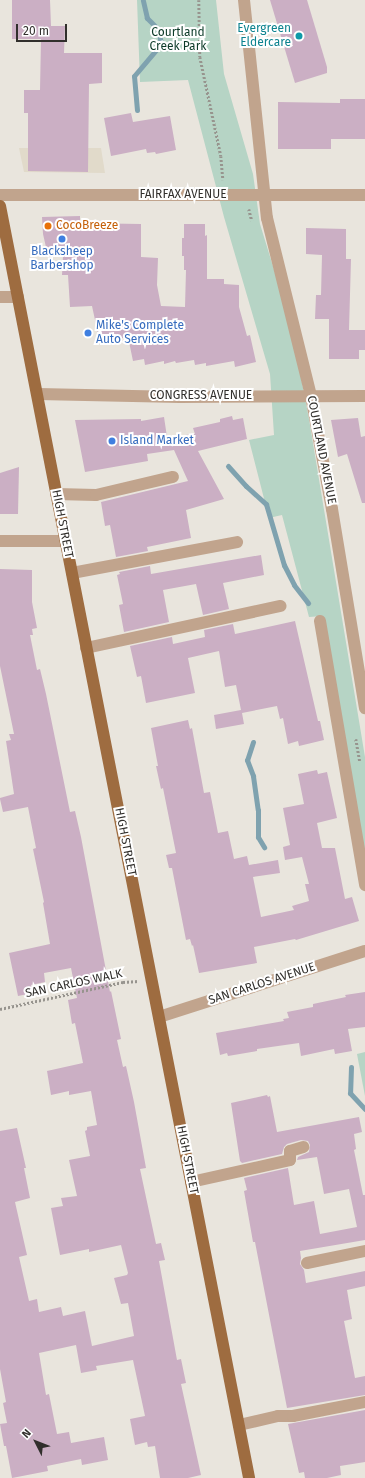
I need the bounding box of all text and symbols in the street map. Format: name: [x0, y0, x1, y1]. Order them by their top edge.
scale bar: [18, 16, 69, 42]
place label: Evergreen Eldercare: [237, 22, 291, 50]
text: 20 m: [23, 24, 49, 38]
park label: Courtland Creek Park: [150, 26, 206, 54]
marker: Evergreen Eldercare: [294, 31, 304, 41]
street label: FAIRFAX AVENUE: [139, 188, 227, 202]
place label: CocoBreeze: [56, 219, 118, 233]
marker: CocoBreeze: [43, 221, 53, 231]
marker: Blacksheep Barbershop: [57, 234, 67, 244]
place label: Blacksheep Barbershop: [30, 245, 94, 273]
place label: Mike's Complete Auto Services: [96, 319, 184, 347]
marker: Mike's Complete Auto Services: [83, 328, 93, 338]
street label: CONGRESS AVENUE: [150, 389, 252, 403]
street label: COURTLAND AVENUE: [303, 395, 339, 505]
place label: Island Market: [120, 434, 194, 448]
marker: Island Market: [107, 436, 117, 446]
street label: HIGH STREET: [48, 489, 76, 559]
street label: HIGH STREET: [111, 807, 139, 877]
street label: SAN CARLOS AVENUE: [207, 960, 317, 1008]
street label: SAN CARLOS WALK: [24, 967, 124, 1001]
street label: HIGH STREET: [173, 1125, 201, 1195]
north arrow: [16, 1422, 56, 1462]
text: N: [19, 1427, 34, 1441]

